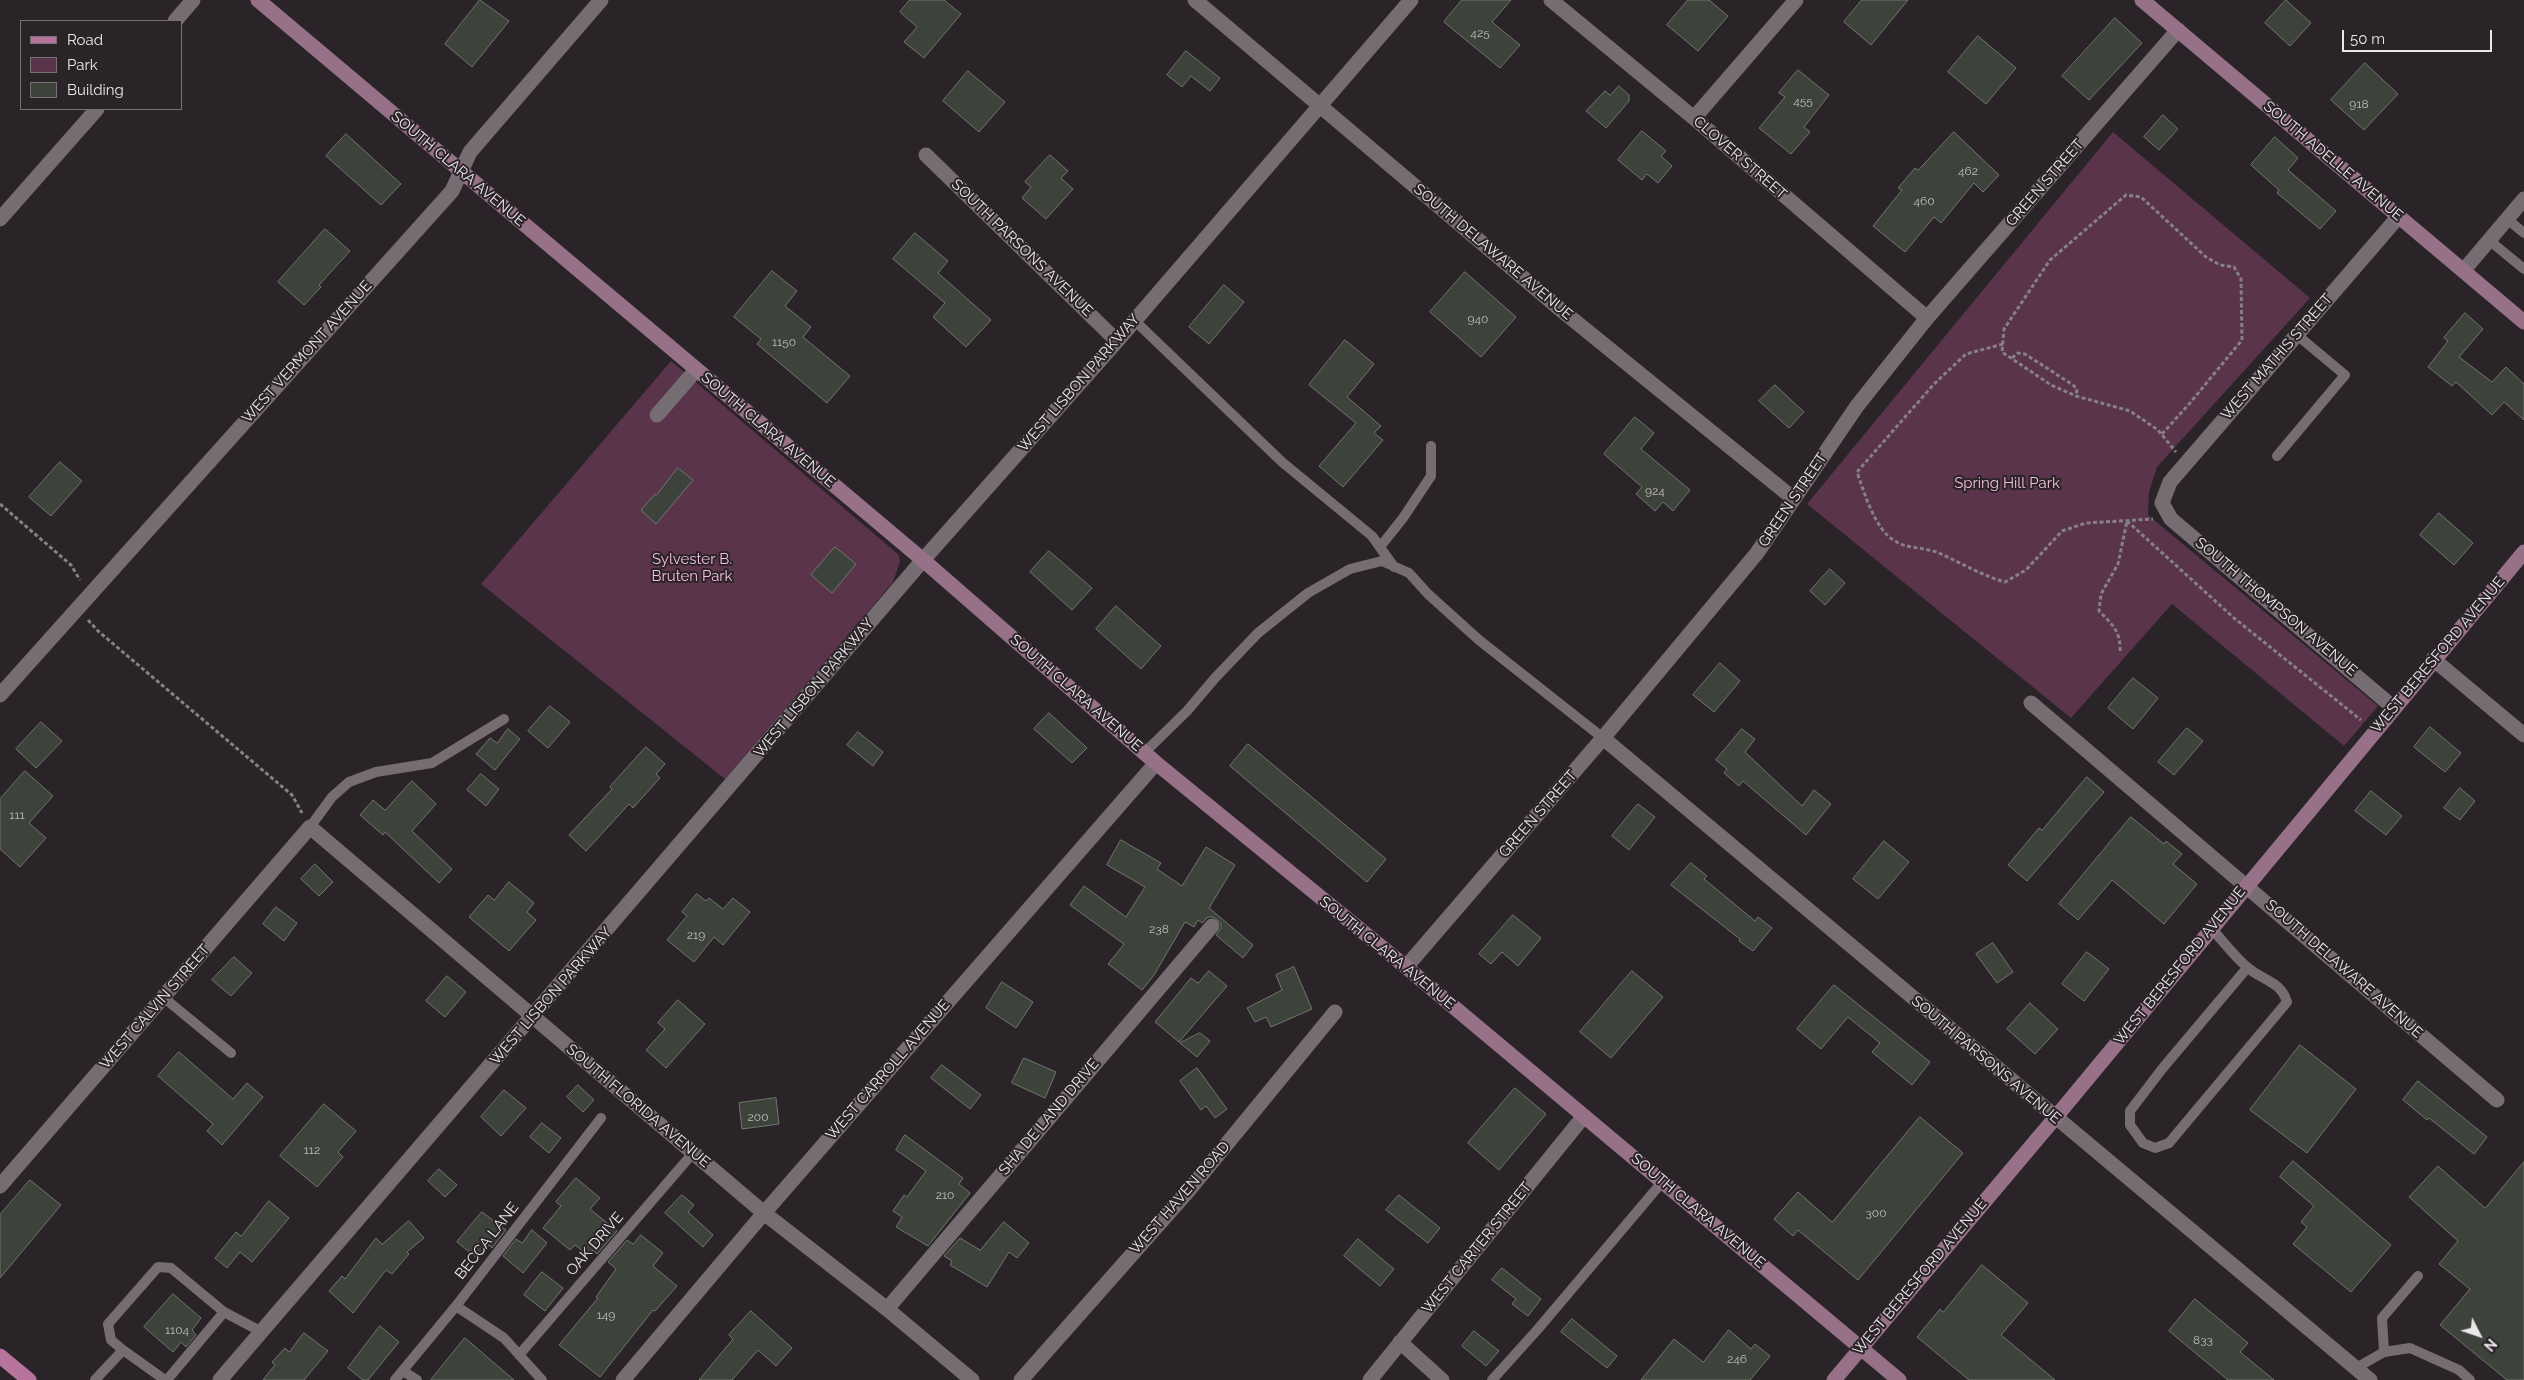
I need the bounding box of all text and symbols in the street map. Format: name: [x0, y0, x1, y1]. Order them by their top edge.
legend: [20, 20, 182, 110]
scale bar: [2344, 20, 2494, 52]
house number: 425: [1470, 26, 1490, 40]
text: 50 m: [2350, 30, 2385, 48]
text: Road: [67, 31, 103, 49]
text: Park: [67, 56, 98, 74]
text: Building: [67, 81, 124, 99]
house number: 455: [1793, 94, 1813, 108]
street label: SOUTH ADELLE AVENUE: [2259, 97, 2407, 225]
house number: 918: [2349, 97, 2369, 111]
street label: SOUTH CLARA AVENUE: [387, 108, 529, 230]
street label: CLOVER STREET: [1690, 113, 1790, 203]
street label: GREEN STREET: [2002, 136, 2088, 230]
house number: 462: [1958, 164, 1978, 178]
street label: SOUTH PARSONS AVENUE: [947, 176, 1097, 320]
street label: SOUTH DELAWARE AVENUE: [1410, 180, 1576, 324]
house number: 460: [1913, 194, 1935, 208]
street label: WEST VERMONT AVENUE: [238, 277, 376, 427]
street label: WEST MATHIS STREET: [2217, 290, 2337, 424]
street label: WEST LISBON PARKWAY: [1014, 310, 1144, 456]
house number: 940: [1468, 312, 1488, 326]
house number: 1150: [772, 335, 796, 349]
street label: SOUTH CLARA AVENUE: [697, 369, 839, 491]
street label: GREEN STREET: [1755, 450, 1831, 550]
park label: Spring Hill Park: [1954, 474, 2060, 492]
house number: 924: [1645, 484, 1665, 498]
street label: SOUTH THOMPSON AVENUE: [2191, 534, 2361, 680]
park label: Sylvester B. Bruten Park: [651, 550, 733, 585]
street label: WEST BERESFORD AVENUE: [2367, 573, 2509, 737]
street label: WEST LISBON PARKWAY: [750, 615, 878, 761]
street label: SOUTH CLARA AVENUE: [1006, 631, 1146, 755]
street label: GREEN STREET: [1495, 767, 1581, 861]
house number: 111: [9, 808, 25, 822]
street label: WEST BERESFORD AVENUE: [2110, 883, 2250, 1049]
street label: SOUTH CLARA AVENUE: [1316, 893, 1458, 1013]
street label: SOUTH DELAWARE AVENUE: [2262, 896, 2426, 1042]
house number: 238: [1149, 922, 1169, 936]
street label: WEST LISBON PARKWAY: [486, 923, 616, 1069]
house number: 219: [687, 928, 705, 942]
street label: WEST CALVIN STREET: [96, 941, 214, 1073]
street label: SOUTH PARSONS AVENUE: [1908, 992, 2064, 1128]
street label: WEST CARROLL AVENUE: [822, 996, 954, 1144]
street label: SOUTH FLORIDA AVENUE: [562, 1040, 714, 1172]
street label: SHA DE LAND DRIVE: [995, 1055, 1103, 1179]
house number: 200: [748, 1110, 768, 1124]
street label: WEST HAVEN ROAD: [1126, 1138, 1234, 1258]
house number: 112: [304, 1143, 320, 1157]
street label: SOUTH CLARA AVENUE: [1627, 1150, 1769, 1272]
street label: WEST CARTER STREET: [1418, 1179, 1536, 1317]
house number: 210: [936, 1188, 954, 1202]
street label: WEST BERESFORD AVENUE: [1849, 1195, 1991, 1359]
street label: BECCA LANE: [451, 1199, 523, 1283]
house number: 300: [1865, 1206, 1887, 1220]
street label: OAK DRIVE: [563, 1209, 627, 1279]
house number: 149: [597, 1308, 615, 1322]
north arrow: [2454, 1310, 2504, 1360]
house number: 1104: [165, 1323, 189, 1337]
house number: 833: [2193, 1333, 2213, 1347]
text: N: [2481, 1336, 2500, 1354]
house number: 246: [1727, 1352, 1747, 1366]

